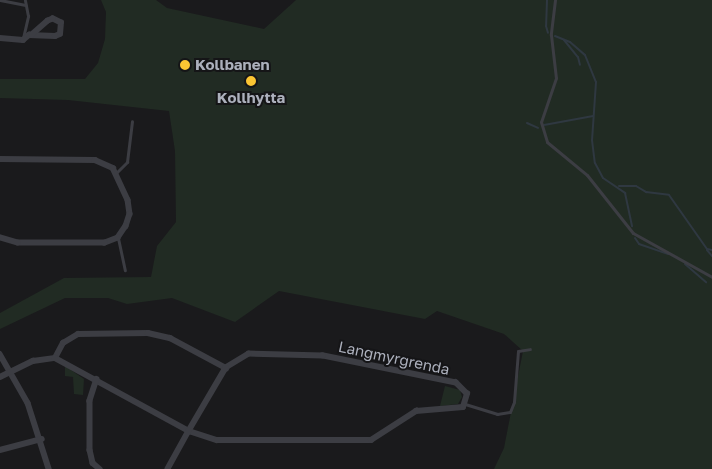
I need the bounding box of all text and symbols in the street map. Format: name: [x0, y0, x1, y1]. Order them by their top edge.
place label: Kollbanen: [195, 56, 270, 74]
marker: Kollbanen: [179, 59, 191, 71]
marker: Kollhytta: [245, 75, 257, 87]
place label: Kollhytta: [217, 89, 285, 107]
street label: Langmyrgrenda: [337, 337, 451, 379]

